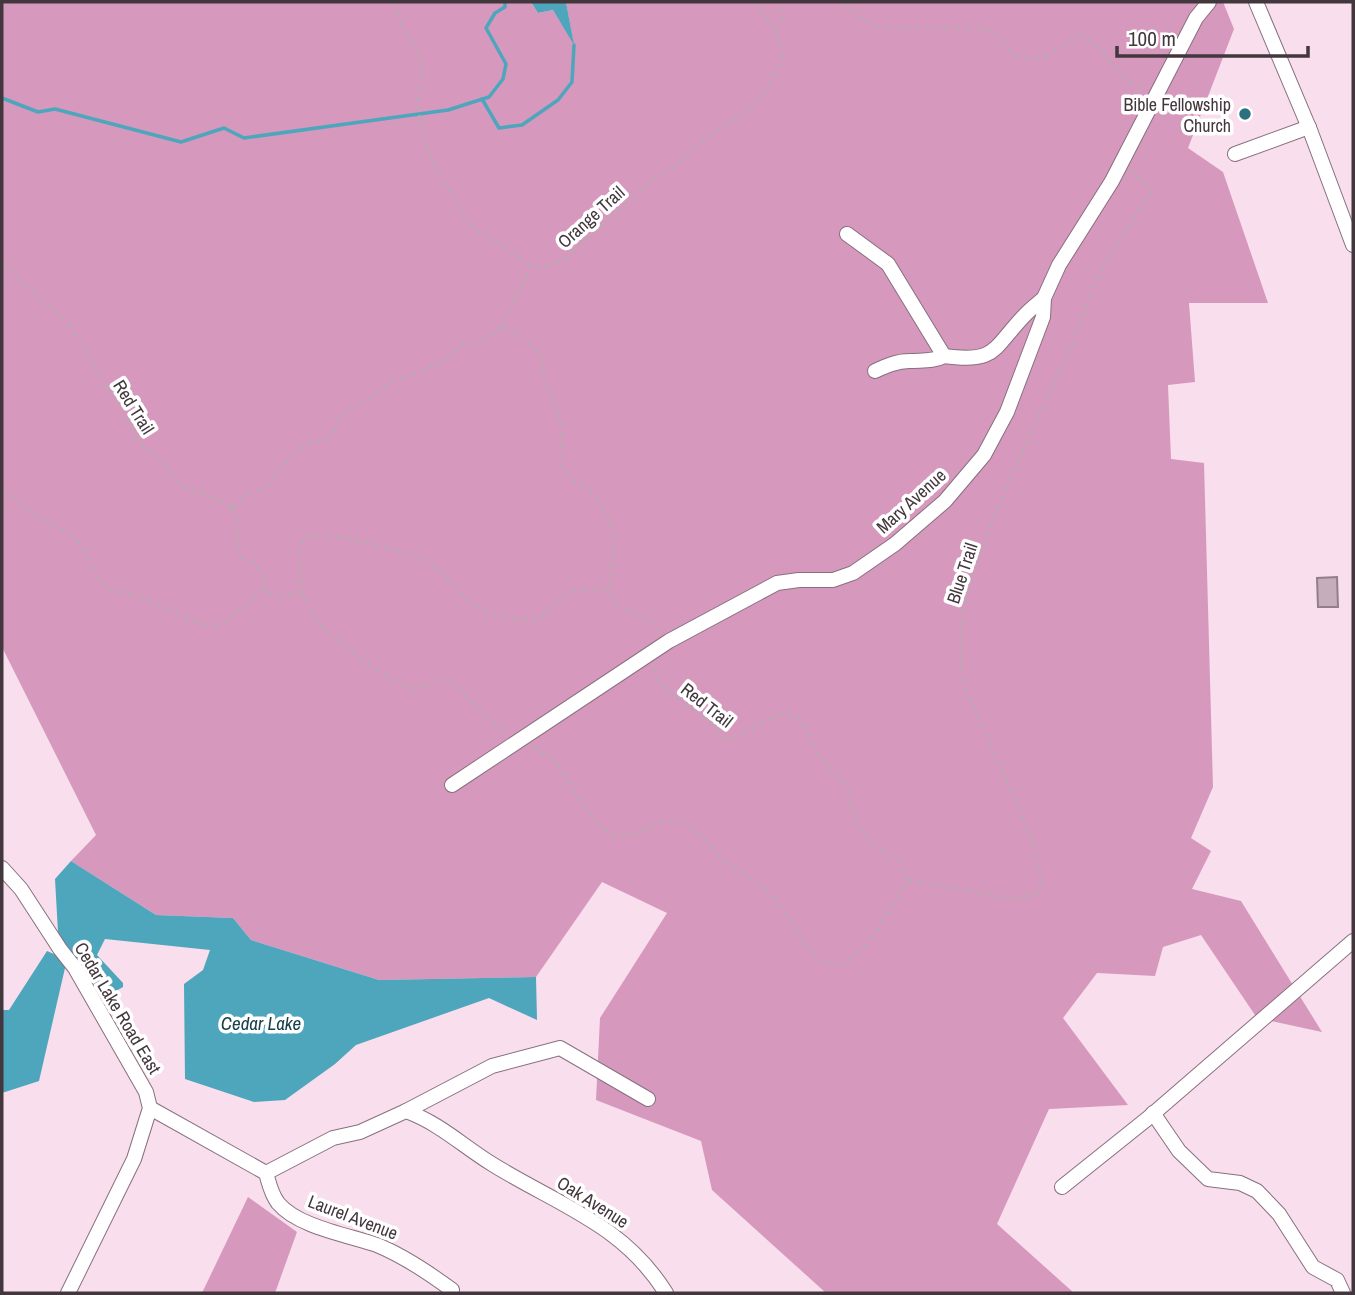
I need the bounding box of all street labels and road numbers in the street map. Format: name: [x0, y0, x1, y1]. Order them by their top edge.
street label: Orange Trail: [552, 180, 630, 254]
street label: Red Trail: [108, 375, 160, 439]
street label: Mary Avenue: [871, 463, 951, 539]
street label: Blue Trail: [940, 539, 984, 607]
street label: Red Trail: [676, 677, 738, 733]
street label: Cedar Lake Road East: [69, 938, 167, 1078]
street label: Oak Avenue: [552, 1170, 634, 1234]
street label: Laurel Avenue: [305, 1188, 401, 1246]

